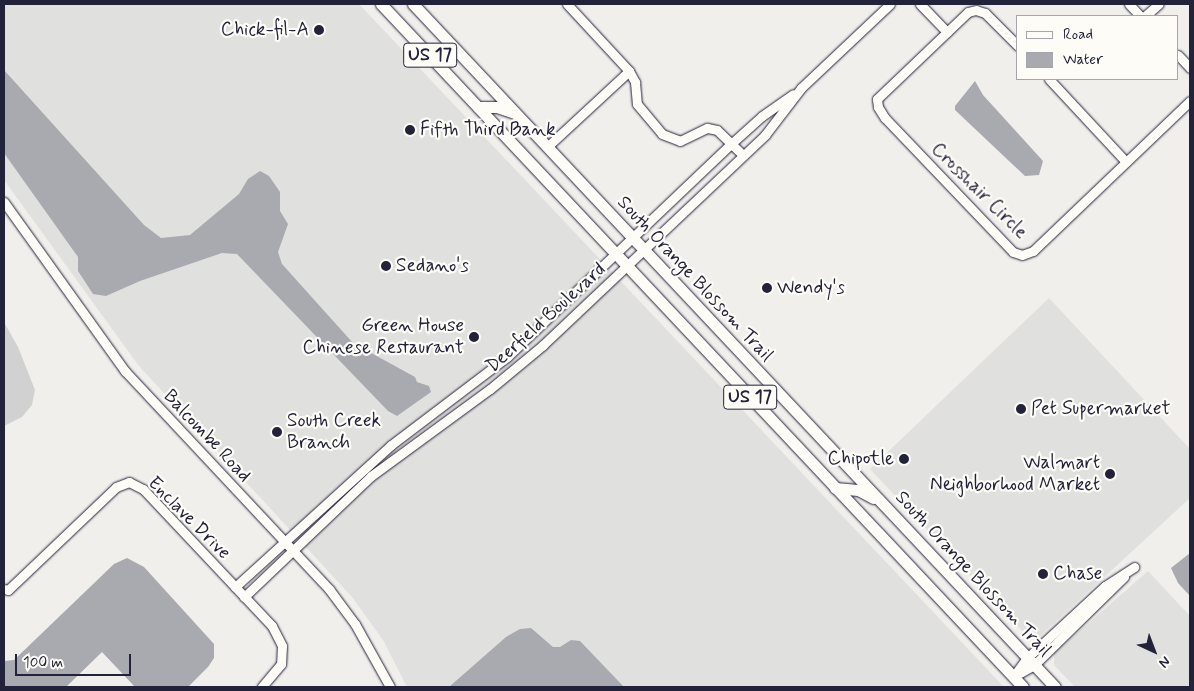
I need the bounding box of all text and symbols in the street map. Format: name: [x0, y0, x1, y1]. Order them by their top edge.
legend: [1016, 15, 1179, 80]
place label: Chick-fil-A: [221, 19, 309, 41]
marker: Chick-fil-A: [313, 24, 325, 36]
text: Road: [1063, 25, 1093, 45]
road number: US 17: [402, 40, 458, 70]
text: Water: [1063, 50, 1103, 70]
place label: Fifth Third Bank: [420, 119, 552, 141]
marker: Fifth Third Bank: [404, 124, 416, 136]
street label: Crosshair Circle: [926, 138, 1032, 244]
street label: South Orange Blossom Trail: [613, 192, 777, 366]
place label: Sedano's: [396, 255, 469, 277]
street label: Deerfield Boulevard: [482, 259, 610, 377]
marker: Sedano's: [380, 260, 392, 272]
place label: Wendy's: [777, 277, 845, 299]
marker: Wendy's: [761, 282, 773, 294]
place label: Green House Chinese Restaurant: [302, 315, 464, 359]
marker: Green House Chinese Restaurant: [468, 331, 480, 343]
road number: US 17: [722, 382, 778, 412]
street label: Balcombe Road: [158, 385, 256, 487]
place label: Pet Supermarket: [1031, 398, 1170, 420]
marker: Pet Supermarket: [1015, 403, 1027, 415]
place label: South Creek Branch: [287, 410, 381, 454]
marker: South Creek Branch: [271, 426, 283, 438]
place label: Chipotle: [828, 448, 894, 470]
place label: Walmart Neighborhood Market: [928, 452, 1100, 496]
marker: Chipotle: [898, 453, 910, 465]
marker: Walmart Neighborhood Market: [1104, 468, 1116, 480]
street label: Enclave Drive: [143, 472, 235, 564]
street label: South Orange Blossom Trail: [891, 487, 1055, 661]
place label: Chase: [1053, 563, 1102, 585]
marker: Chase: [1037, 568, 1049, 580]
north arrow: [1129, 626, 1179, 676]
scale bar: [18, 644, 134, 676]
text: N: [1155, 652, 1174, 672]
text: 100 m: [23, 653, 63, 673]

